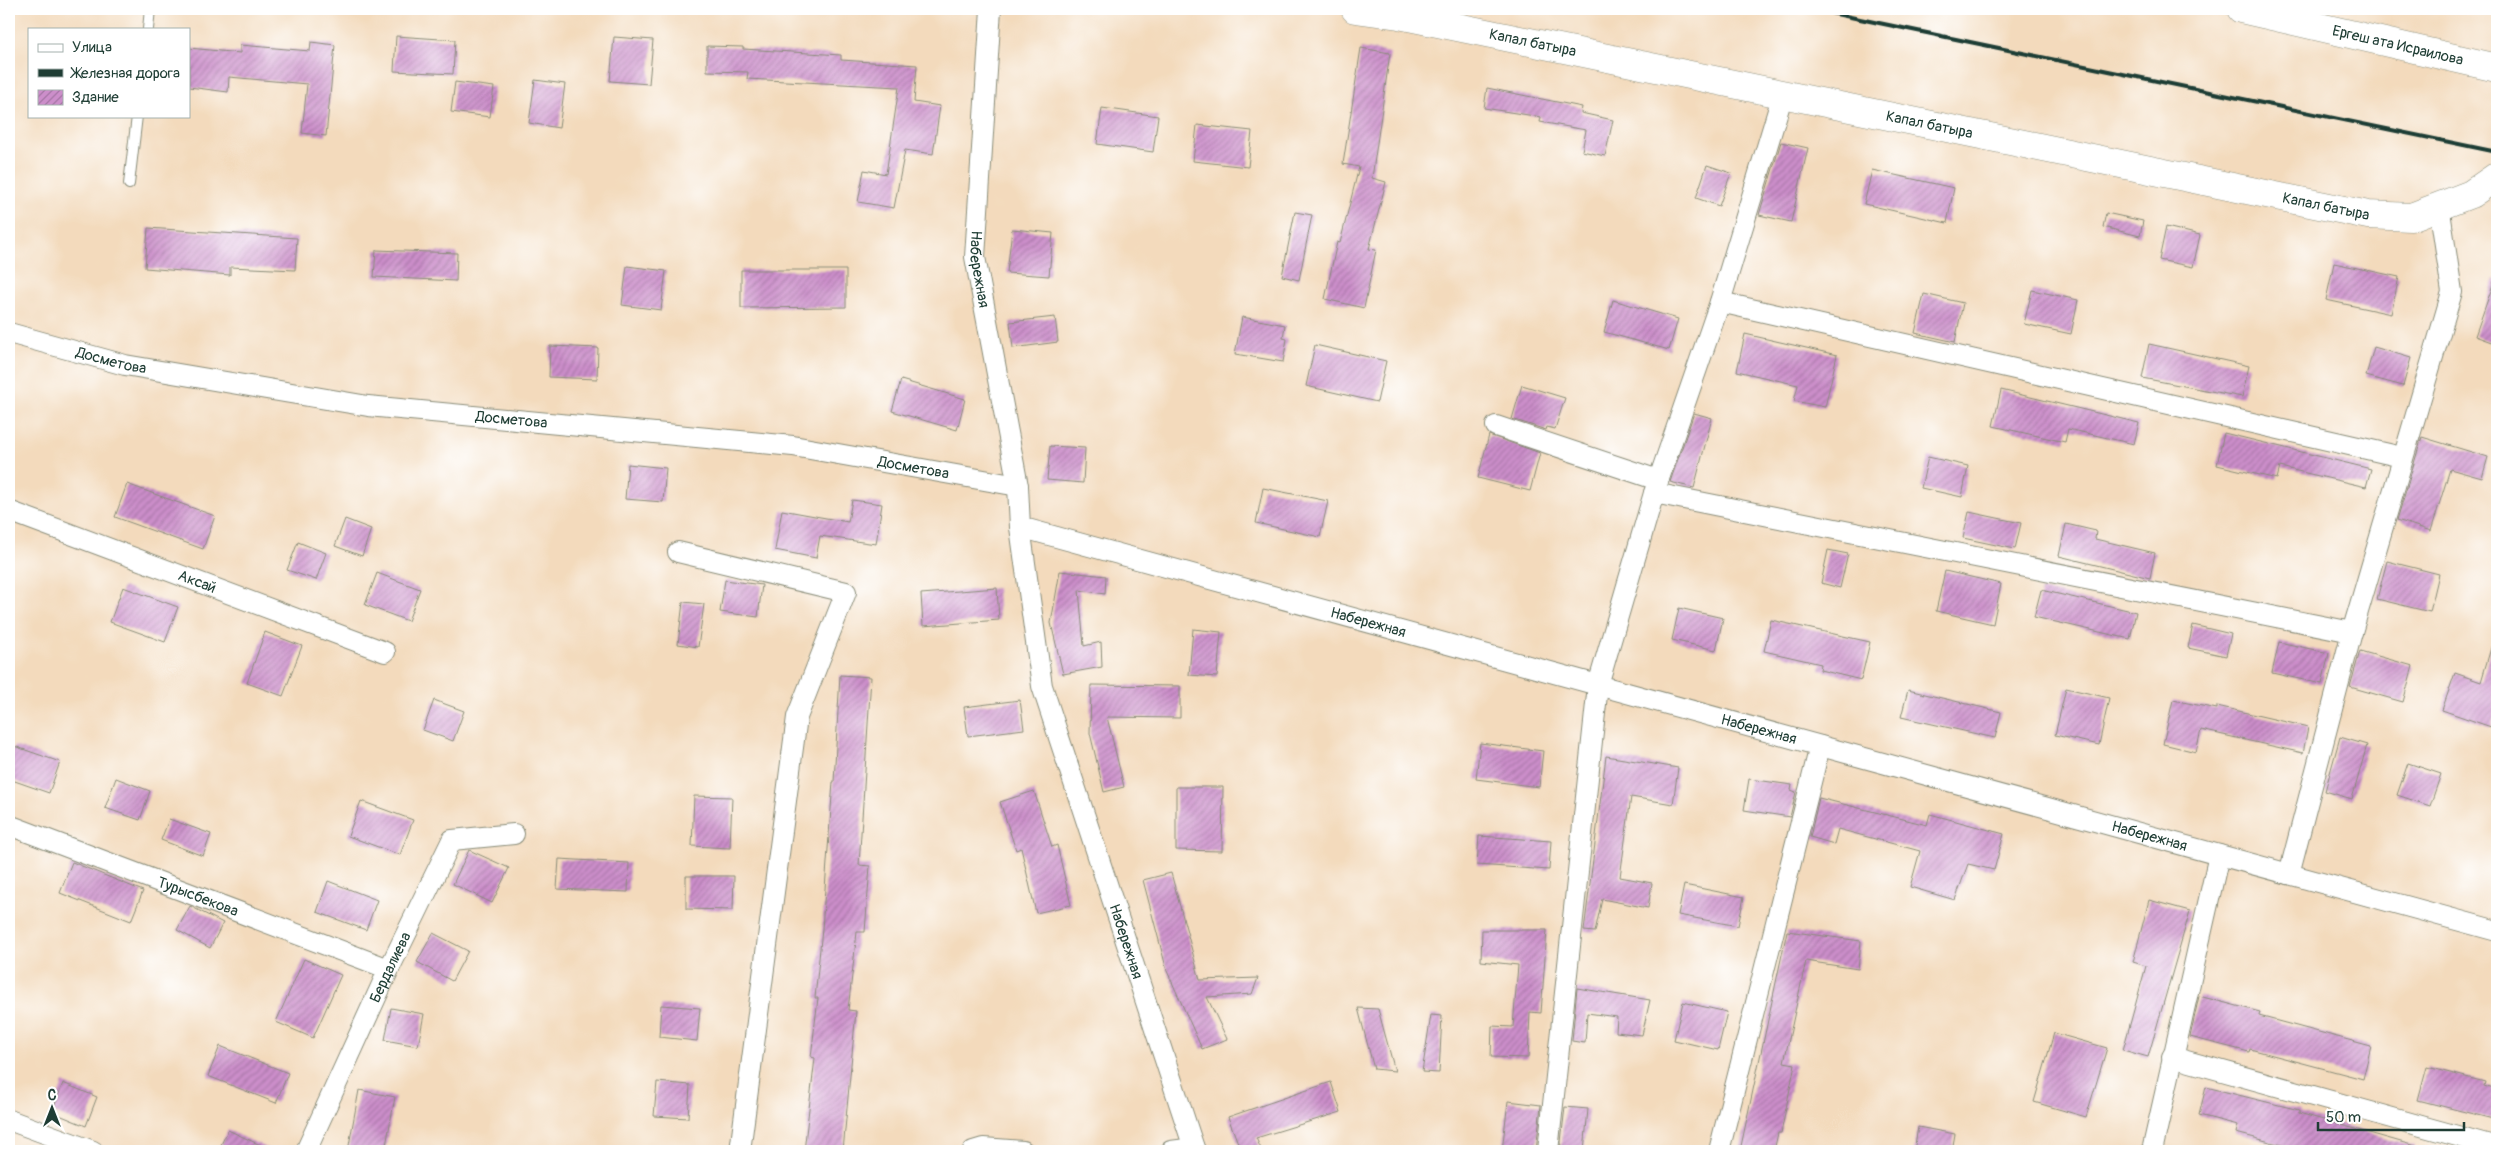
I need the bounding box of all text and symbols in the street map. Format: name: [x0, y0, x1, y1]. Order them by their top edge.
street label: Ергеш ата Исраилова: [2330, 21, 2465, 70]
street label: Капал батыра: [1488, 25, 1578, 61]
legend: [28, 28, 190, 118]
text: Улица: [72, 38, 112, 57]
text: Железная дорога: [70, 64, 180, 83]
text: Здание: [72, 88, 119, 107]
street label: Капал батыра: [1884, 107, 1974, 143]
street label: Капал батыра: [2281, 189, 2371, 225]
street label: Набережная: [965, 230, 993, 309]
street label: Досметова: [73, 343, 148, 378]
street label: Досметова: [474, 407, 548, 433]
street label: Досметова: [875, 452, 950, 484]
street label: Аксай: [175, 566, 219, 598]
street label: Набережная: [1328, 603, 1408, 642]
street label: Набережная: [1719, 710, 1799, 749]
street label: Набережная: [2109, 817, 2189, 856]
street label: Турысбекова: [154, 873, 241, 921]
street label: Набережная: [1104, 902, 1147, 981]
street label: Бердалиева: [366, 929, 416, 1006]
north arrow: [28, 1082, 78, 1132]
text: С: [48, 1087, 57, 1104]
scale bar: [2318, 1100, 2465, 1132]
text: 50 m: [2326, 1108, 2361, 1127]

